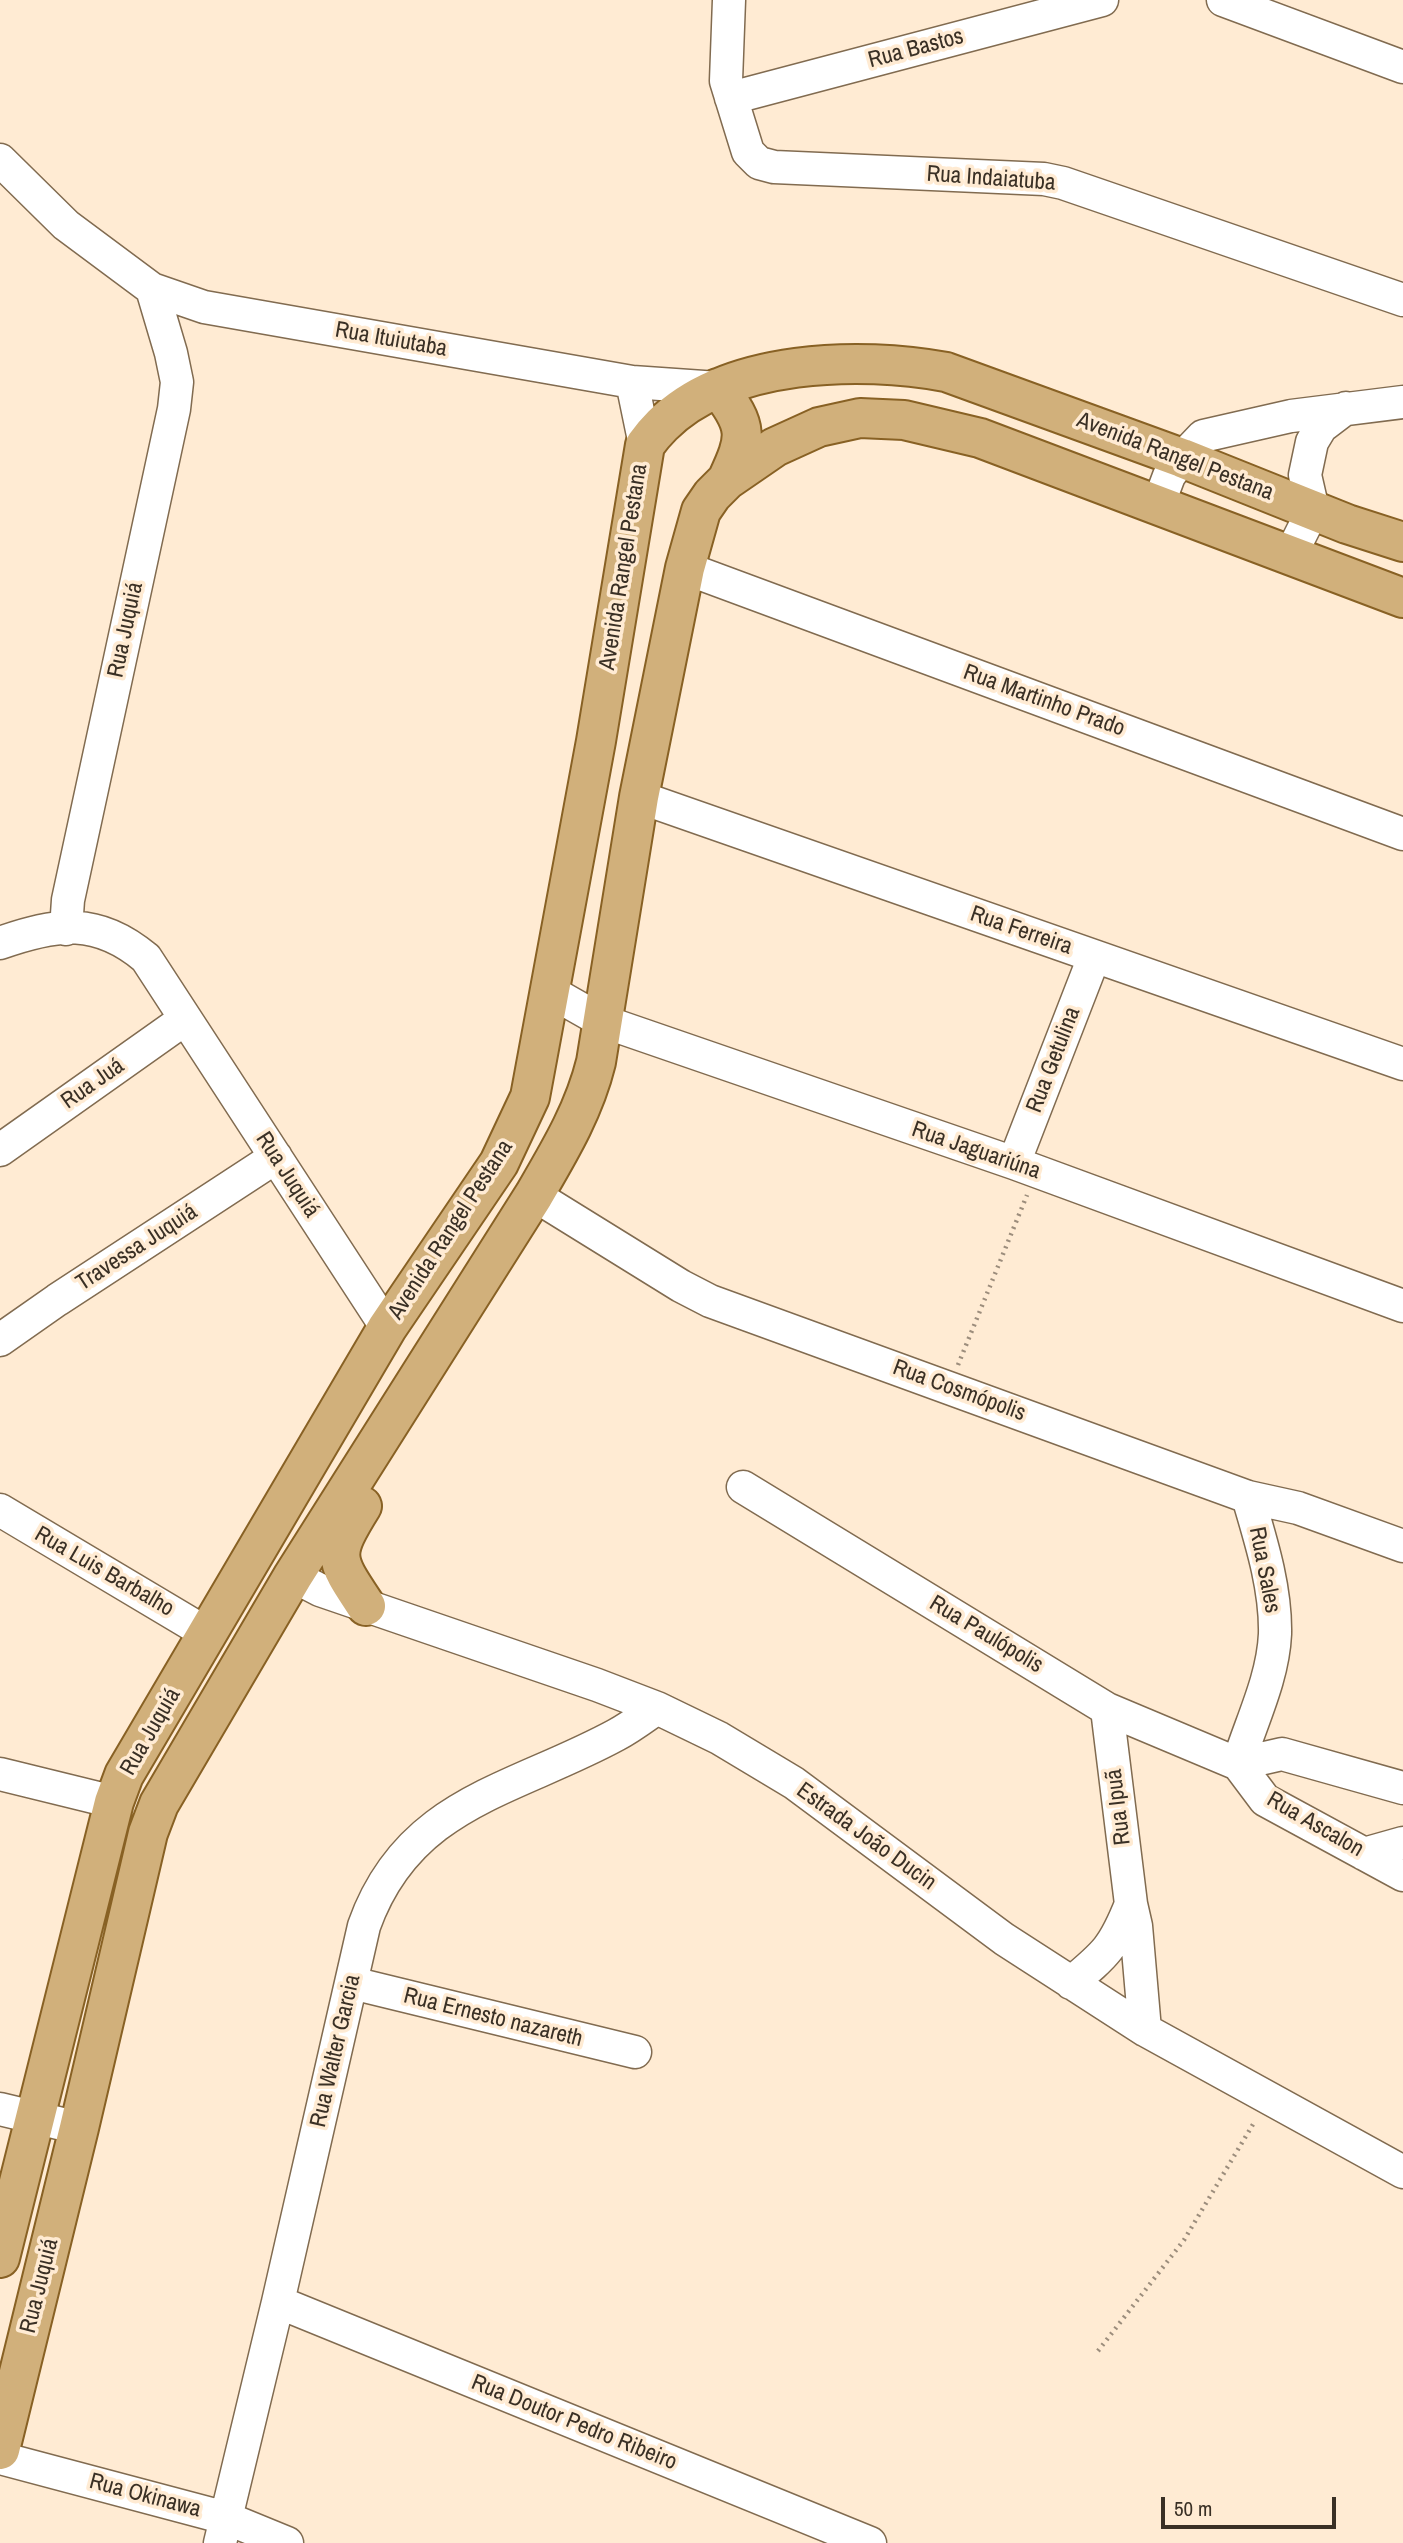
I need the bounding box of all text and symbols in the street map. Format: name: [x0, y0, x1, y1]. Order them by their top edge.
street label: Rua Bastos: [865, 23, 967, 75]
street label: Rua Indaiatuba: [926, 161, 1056, 197]
street label: Rua Ituiutaba: [333, 317, 449, 363]
street label: Avenida Rangel Pestana: [1073, 407, 1277, 507]
street label: Avenida Rangel Pestana: [594, 462, 654, 672]
street label: Rua Juquiá: [102, 580, 150, 680]
street label: Rua Martinho Prado: [959, 659, 1129, 743]
street label: Rua Ferreira: [966, 901, 1076, 961]
street label: Rua Getulina: [1021, 1003, 1087, 1117]
street label: Rua Juá: [56, 1053, 130, 1115]
street label: Rua Jaguariúna: [908, 1116, 1044, 1186]
street label: Rua Juquiá: [249, 1127, 325, 1223]
street label: Avenida Rangel Pestana: [383, 1135, 519, 1325]
street label: Travessa Juquiá: [71, 1199, 203, 1297]
street label: Rua Cosmópolis: [889, 1354, 1029, 1428]
street label: Rua Luis Barbalho: [29, 1521, 179, 1623]
street label: Rua Sales: [1242, 1525, 1286, 1615]
street label: Rua Paulópolis: [924, 1590, 1048, 1680]
street label: Rua Juquiá: [115, 1683, 187, 1781]
street label: Rua Ipuã: [1101, 1767, 1137, 1847]
street label: Estrada João Ducin: [791, 1777, 941, 1897]
street label: Rua Ascalon: [1262, 1786, 1368, 1864]
street label: Rua Walter Garcia: [305, 1972, 367, 2130]
street label: Rua Ernesto nazareth: [401, 1982, 585, 2054]
street label: Rua Juquiá: [15, 2236, 65, 2336]
street label: Rua Doutor Pedro Ribeiro: [467, 2369, 681, 2477]
street label: Rua Okinawa: [86, 2468, 204, 2524]
scale bar: [1165, 2484, 1340, 2528]
text: 50 m: [1174, 2494, 1212, 2523]

